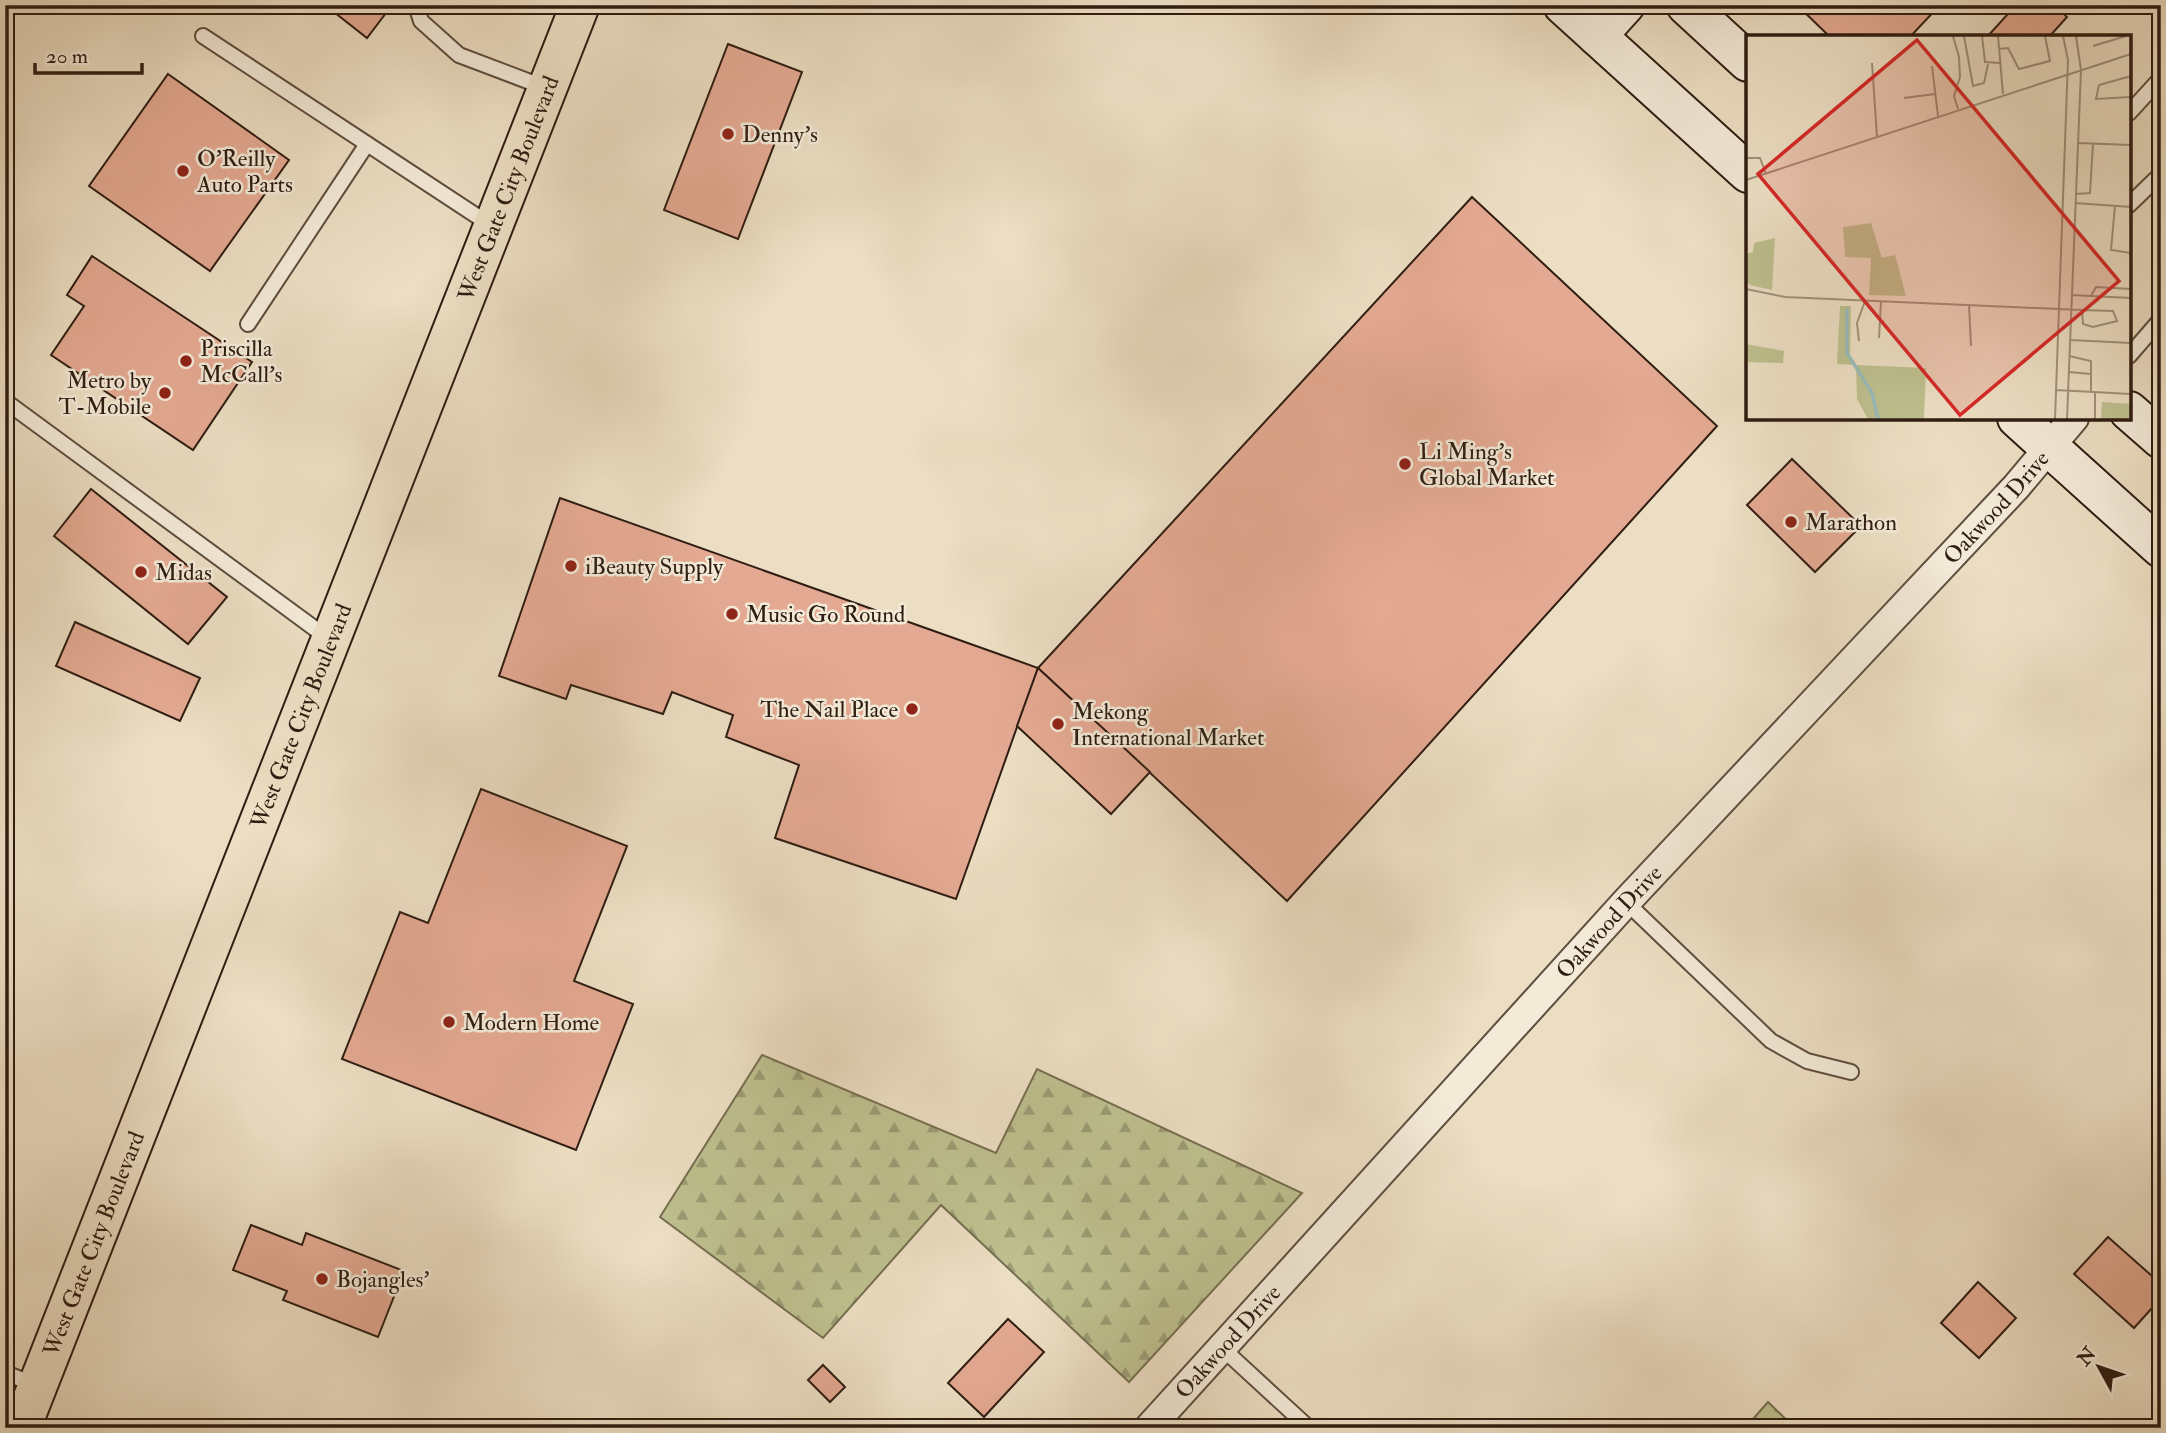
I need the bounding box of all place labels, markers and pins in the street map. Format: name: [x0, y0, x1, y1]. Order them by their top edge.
place label: Denny's: [742, 120, 818, 149]
marker: Denny's: [720, 126, 736, 142]
place label: O'Reilly Auto Parts: [196, 144, 293, 199]
marker: O'Reilly Auto Parts: [175, 163, 191, 179]
place label: Priscilla McCall's: [200, 334, 283, 389]
marker: Priscilla McCall's: [178, 353, 194, 369]
place label: Metro by T-Mobile: [59, 366, 152, 421]
marker: Metro by T-Mobile: [157, 385, 173, 401]
place label: Li Ming's Global Market: [1419, 437, 1554, 492]
marker: Li Ming's Global Market: [1397, 456, 1413, 472]
place label: Marathon: [1805, 508, 1897, 537]
marker: Marathon: [1783, 514, 1799, 530]
place label: iBeauty Supply: [585, 552, 724, 582]
place label: Midas: [155, 558, 212, 587]
marker: iBeauty Supply: [563, 558, 579, 574]
marker: Midas: [133, 564, 149, 580]
place label: Music Go Round: [746, 600, 905, 629]
marker: Music Go Round: [724, 606, 740, 622]
place label: The Nail Place: [760, 695, 898, 724]
place label: Mekong International Market: [1072, 697, 1264, 752]
marker: The Nail Place: [904, 701, 920, 717]
marker: Mekong International Market: [1050, 716, 1066, 732]
place label: Modern Home: [463, 1008, 599, 1037]
marker: Modern Home: [441, 1014, 457, 1030]
place label: Bojangles': [336, 1265, 429, 1294]
marker: Bojangles': [314, 1271, 330, 1287]

